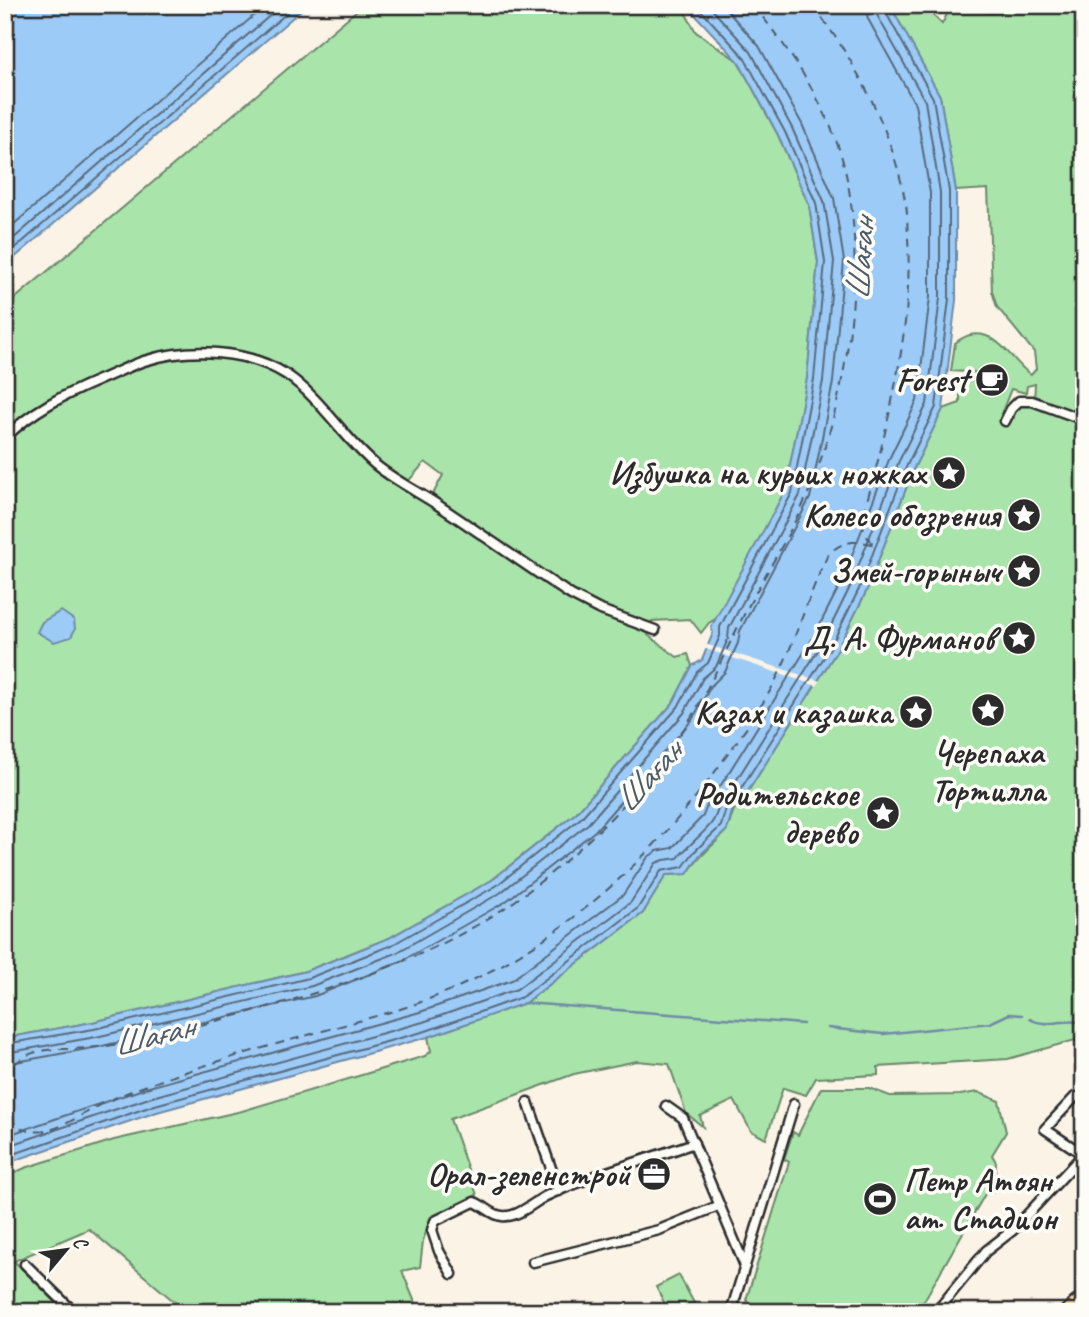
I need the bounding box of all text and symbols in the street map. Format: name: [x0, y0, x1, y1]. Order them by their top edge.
water label: Шаған: [835, 211, 886, 302]
place label: Forest: [896, 359, 973, 401]
cafe icon: Forest: [973, 361, 1011, 399]
place label: Избушка на курьих ножках: [610, 452, 928, 495]
place icon: Избушка на курьих ножках: [930, 454, 968, 492]
place label: Колесо обозрения: [804, 494, 1002, 537]
place icon: Колесо обозрения: [1005, 496, 1043, 534]
place label: Змей-горыныч: [830, 550, 1004, 592]
place icon: Змей-горыныч: [1005, 552, 1043, 590]
place label: Д. А. Фурманов: [804, 617, 1002, 659]
place icon: Д. А. Фурманов: [1000, 619, 1038, 657]
place label: Казах и казашка: [695, 691, 895, 734]
place icon: Черепаха Тортилла: [969, 691, 1007, 729]
place icon: Казах и казашка: [897, 693, 935, 731]
water label: Шаған: [604, 726, 696, 822]
place label: Черепаха Тортилла: [931, 731, 1047, 811]
place label: Родительское дерево: [696, 773, 860, 853]
place icon: Родительское дерево: [864, 794, 902, 832]
water label: Шаған: [108, 1002, 204, 1067]
place label: Орал-зеленстрой: [427, 1153, 632, 1196]
office icon: Орал-зеленстрой: [635, 1155, 673, 1193]
place label: Петр Атоян ат. Стадион: [904, 1159, 1059, 1239]
sports icon: Петр Атоян ат. Стадион: [861, 1180, 899, 1218]
north arrow: [32, 1216, 102, 1286]
text: С: [67, 1232, 94, 1254]

